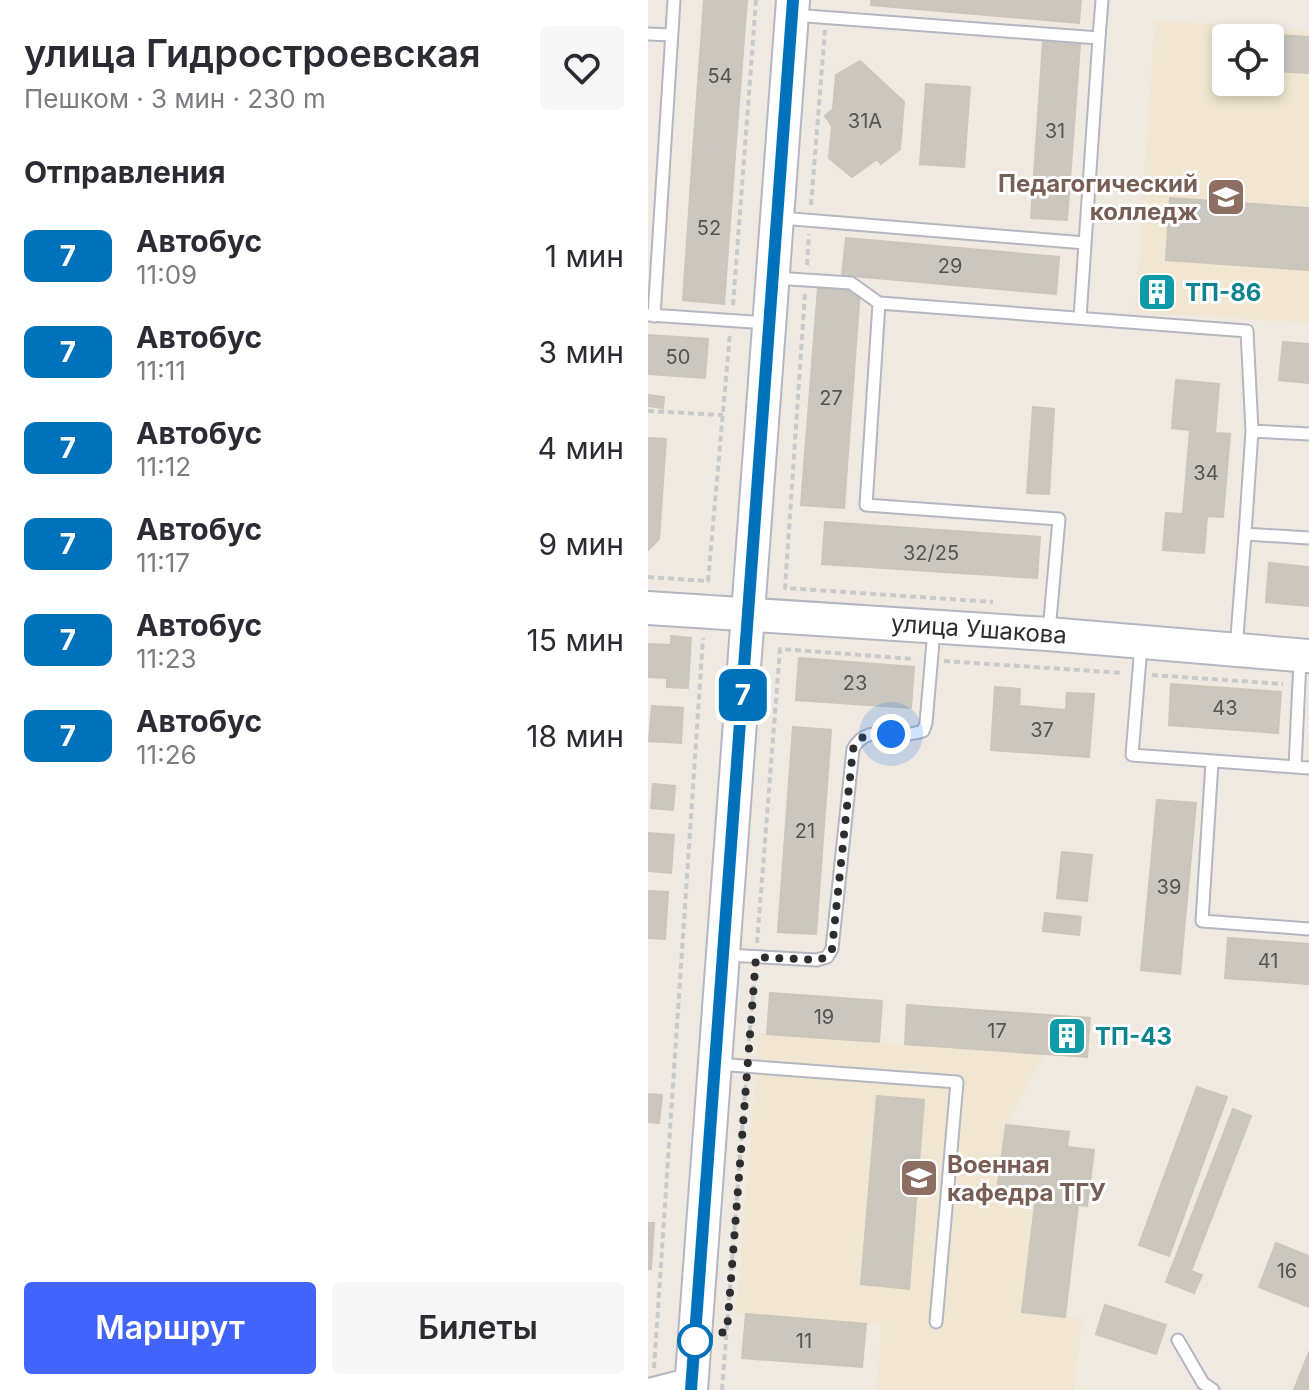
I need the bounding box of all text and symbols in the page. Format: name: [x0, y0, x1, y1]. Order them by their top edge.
map controls: [1212, 24, 1284, 96]
button: locate: [1212, 24, 1284, 96]
button: heart: [540, 26, 624, 110]
text: улица Гидростроевская: [24, 30, 481, 76]
house number: 54: [707, 64, 733, 88]
text: Пешком · 3 мин · 230 m: [24, 83, 326, 114]
house number: 31А: [848, 109, 882, 133]
house number: 31: [1045, 119, 1065, 143]
text: Отправления: [24, 154, 226, 190]
place label: Педагогический колледж: [998, 169, 1198, 226]
school or university icon: Педагогический колледж: [1205, 176, 1247, 218]
house number: 52: [697, 216, 721, 240]
text: Автобус: [136, 223, 262, 259]
text: 1 мин: [545, 238, 624, 274]
text: 7: [60, 239, 76, 273]
house number: 29: [938, 254, 962, 278]
text: 11:09: [136, 259, 197, 290]
building icon: ТП-86: [1136, 271, 1178, 313]
place label: ТП-86: [1185, 278, 1261, 307]
text: Автобус: [136, 319, 262, 355]
text: 3 мин: [538, 334, 624, 370]
text: 7: [60, 335, 76, 369]
house number: 50: [666, 345, 690, 369]
text: 11:11: [136, 355, 186, 386]
house number: 27: [819, 386, 843, 410]
text: Автобус: [136, 415, 262, 451]
text: 4 мин: [538, 430, 624, 466]
text: 7: [60, 431, 76, 465]
text: 11:12: [136, 451, 191, 482]
house number: 34: [1193, 461, 1219, 485]
text: Автобус: [136, 511, 262, 547]
text: 9 мин: [538, 526, 624, 562]
text: 7: [60, 527, 76, 561]
house number: 32/25: [903, 541, 959, 565]
text: 11:17: [136, 547, 190, 578]
text: Автобус: [136, 607, 262, 643]
street label: улица Ушакова: [890, 608, 1068, 650]
text: 15 мин: [527, 622, 624, 658]
text: 7: [60, 623, 76, 657]
text: 11:23: [136, 643, 197, 674]
line badge: 7: [717, 669, 769, 721]
house number: 23: [843, 671, 867, 695]
text: 7: [735, 678, 751, 712]
house number: 43: [1212, 696, 1238, 720]
text: Автобус: [136, 703, 262, 739]
your location: [871, 714, 911, 754]
text: 18 мин: [526, 718, 624, 754]
house number: 37: [1030, 718, 1054, 742]
text: 7: [60, 719, 76, 753]
text: 11:26: [136, 739, 197, 770]
house number: 21: [795, 819, 815, 843]
house number: 39: [1157, 875, 1181, 899]
house number: 41: [1258, 949, 1278, 973]
house number: 19: [814, 1005, 834, 1029]
building icon: ТП-43: [1046, 1015, 1088, 1057]
house number: 17: [987, 1019, 1007, 1043]
place label: ТП-43: [1095, 1022, 1172, 1051]
place label: Военная кафедра ТГУ: [947, 1150, 1106, 1207]
school or university icon: Военная кафедра ТГУ: [898, 1157, 940, 1199]
house number: 16: [1277, 1259, 1297, 1283]
button: Маршрут: [24, 1282, 316, 1374]
button: Билеты: [332, 1282, 624, 1374]
unlabelled marker: [678, 1324, 712, 1358]
house number: 11: [796, 1329, 812, 1353]

